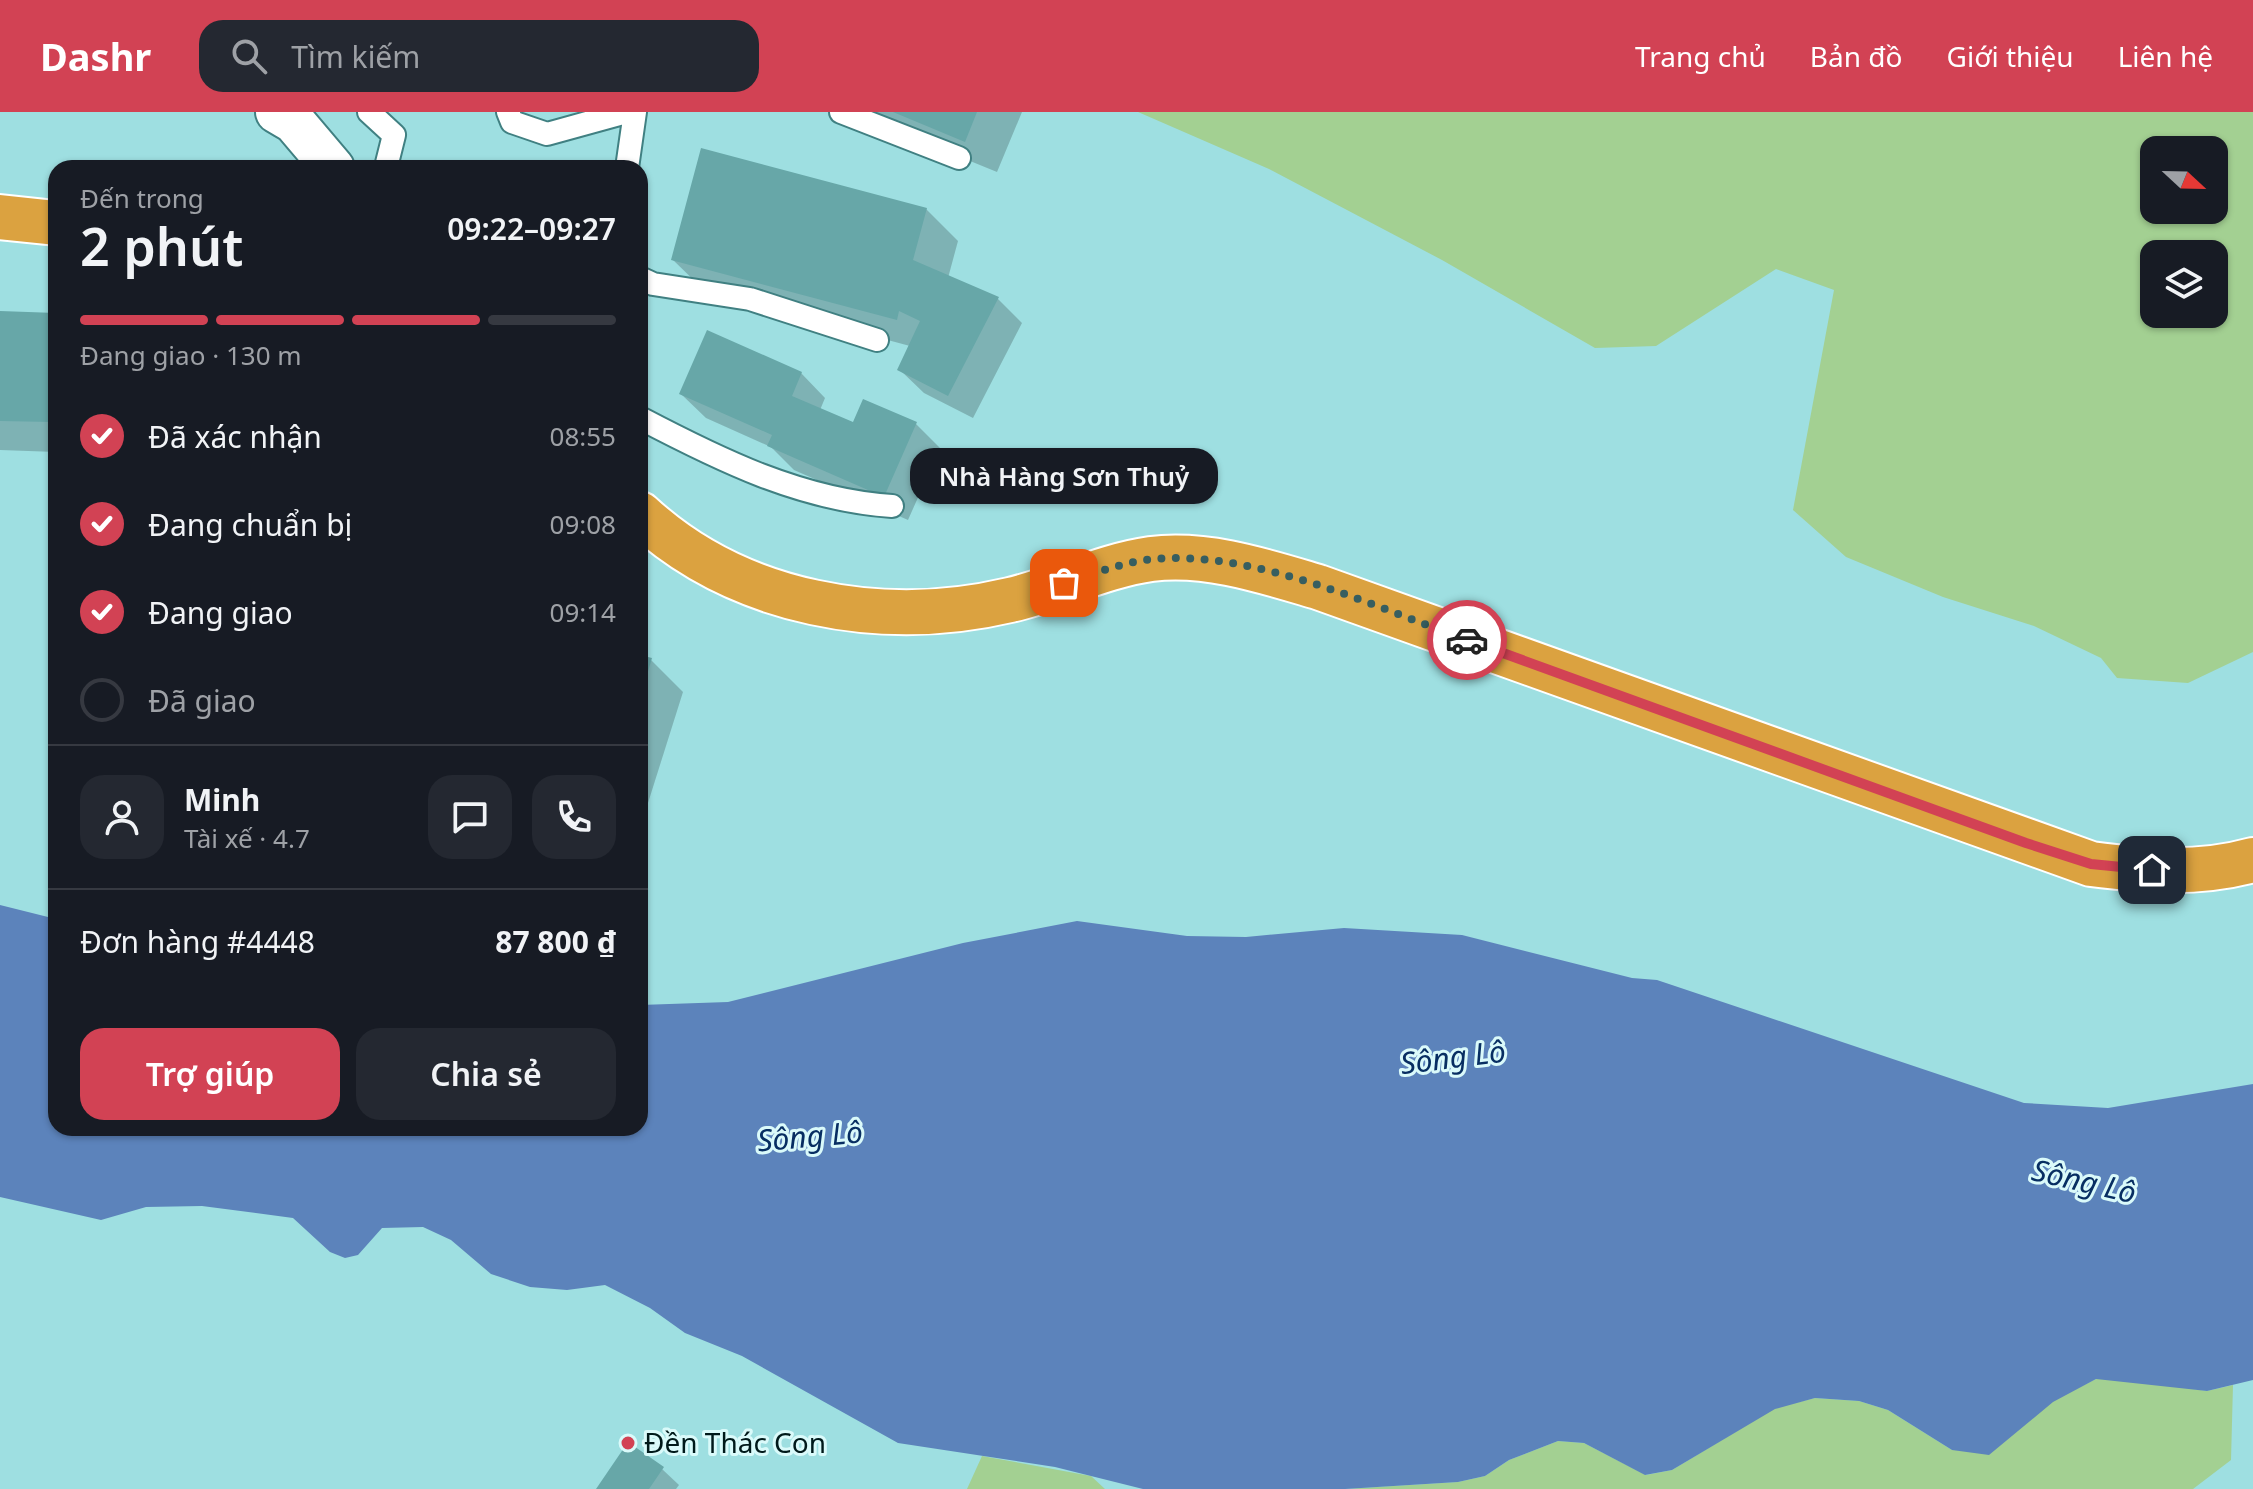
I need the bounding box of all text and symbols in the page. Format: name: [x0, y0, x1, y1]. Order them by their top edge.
search box: [199, 20, 759, 92]
text: Dashr: [40, 30, 151, 82]
icon: search: [227, 34, 271, 78]
text: Tìm kiếm: [291, 36, 420, 77]
text: Trang chủ: [1635, 37, 1766, 75]
text: Bản đồ: [1810, 37, 1903, 75]
text: Giới thiệu: [1947, 37, 2074, 75]
text: Liên hệ: [2118, 37, 2213, 75]
north arrow: [2140, 136, 2228, 224]
map controls: [2140, 136, 2228, 328]
text: Đến trong: [80, 180, 204, 216]
text: 09:22–09:27: [447, 208, 616, 249]
text: 2 phút: [80, 210, 243, 281]
button: layers: [2140, 240, 2228, 328]
text: Đang giao · 130 m: [80, 337, 302, 373]
icon: check: [80, 414, 124, 458]
text: Đã xác nhận: [148, 416, 322, 457]
text: 08:55: [550, 418, 616, 454]
callout: Nhà Hàng Sơn Thuỷ: [910, 447, 1218, 503]
text: Nhà Hàng Sơn Thuỷ: [939, 458, 1189, 494]
icon: check: [80, 502, 124, 546]
text: Đang chuẩn bị: [148, 504, 352, 545]
text: 09:08: [550, 506, 616, 542]
pin: [1030, 549, 1098, 617]
icon: bag: [1042, 561, 1086, 605]
icon: check: [80, 590, 124, 634]
text: Đang giao: [148, 592, 293, 633]
text: 09:14: [550, 594, 616, 630]
courier: [1427, 600, 1507, 680]
icon: car: [1445, 618, 1489, 662]
text: Đã giao: [148, 680, 256, 721]
button: person: [80, 775, 164, 859]
button: chat: [428, 775, 512, 859]
button: phone: [532, 775, 616, 859]
text: Minh: [184, 779, 260, 820]
text: Tài xế · 4.7: [184, 820, 310, 856]
pin: [2118, 836, 2186, 904]
icon: home: [2130, 848, 2174, 892]
text: Đơn hàng #4448: [80, 921, 315, 962]
text: 87 800 ₫: [495, 921, 616, 962]
button: Trợ giúp: [80, 1028, 340, 1120]
button: Chia sẻ: [356, 1028, 616, 1120]
water label: Sông Lô: [1398, 1030, 1508, 1083]
water label: Sông Lô: [755, 1110, 864, 1161]
water label: Sông Lô: [2028, 1149, 2140, 1212]
place label: Đền Thác Con: [644, 1423, 826, 1461]
marker: Đền Thác Con: [619, 1434, 637, 1452]

